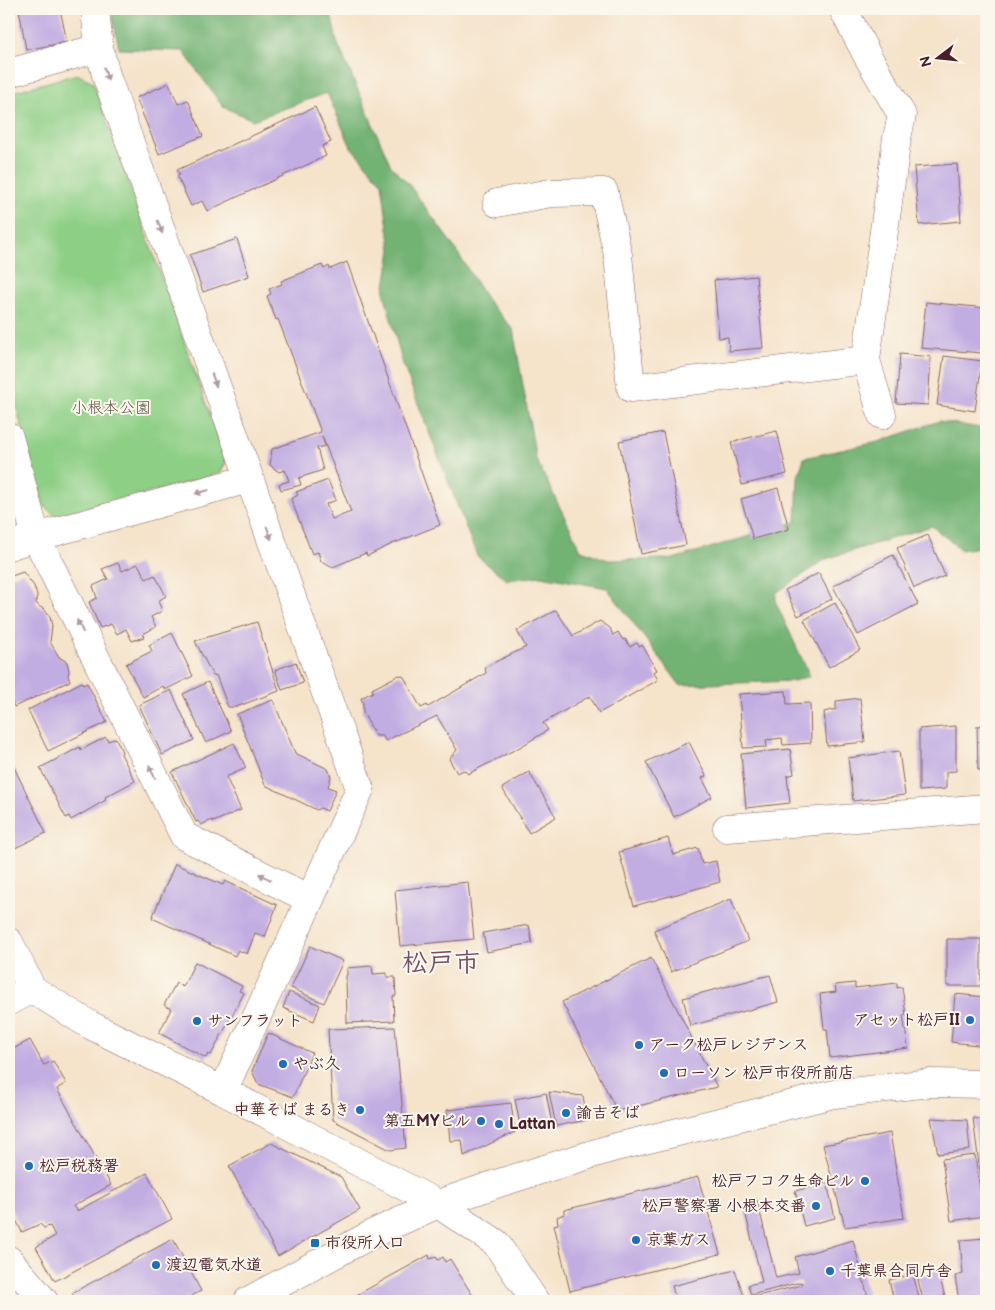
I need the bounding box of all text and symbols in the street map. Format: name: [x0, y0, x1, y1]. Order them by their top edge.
north arrow: [912, 32, 962, 82]
text: N: [916, 54, 936, 69]
one-way arrow: [102, 67, 110, 82]
one-way arrow: [156, 220, 164, 235]
one-way arrow: [210, 373, 218, 388]
park label: 小根本公園: [71, 399, 151, 418]
one-way arrow: [195, 488, 210, 496]
one-way arrow: [266, 526, 273, 541]
one-way arrow: [76, 619, 84, 634]
one-way arrow: [148, 765, 156, 779]
one-way arrow: [258, 873, 273, 881]
district label: 松戸市: [402, 948, 480, 979]
place label: アセット松戸II: [853, 1011, 960, 1030]
place label: サンフラット: [207, 1012, 303, 1031]
marker: アセット松戸II: [964, 1014, 976, 1026]
marker: サンフラット: [191, 1015, 203, 1027]
place label: アーク松戸レジデンス: [649, 1036, 808, 1055]
marker: アーク松戸レジデンス: [633, 1039, 645, 1051]
place label: やぶ久: [293, 1055, 340, 1074]
marker: やぶ久: [277, 1058, 289, 1070]
place label: ローソン 松戸市役所前店: [674, 1064, 854, 1083]
marker: ローソン 松戸市役所前店: [658, 1067, 670, 1079]
place label: 中華そば まるき: [234, 1101, 350, 1120]
marker: 中華そば まるき: [354, 1104, 366, 1116]
place label: 諭吉そば: [576, 1104, 640, 1123]
marker: 諭吉そば: [560, 1107, 572, 1119]
place label: 第五MYビル: [384, 1112, 471, 1131]
marker: 第五MYビル: [475, 1115, 487, 1127]
place label: Lattan: [509, 1115, 556, 1134]
marker: Lattan: [493, 1118, 505, 1130]
place label: 松戸税務署: [39, 1157, 119, 1176]
marker: 松戸税務署: [23, 1160, 35, 1172]
place label: 松戸フコク生命ビル: [711, 1172, 855, 1191]
marker: 松戸フコク生命ビル: [859, 1175, 871, 1187]
place label: 松戸警察署 小根本交番: [642, 1197, 806, 1216]
marker: 松戸警察署 小根本交番: [810, 1200, 822, 1212]
place label: 京葉ガス: [646, 1231, 710, 1250]
place label: 市役所入口: [325, 1234, 405, 1253]
marker: 京葉ガス: [630, 1234, 642, 1246]
marker: 市役所入口: [309, 1237, 321, 1249]
place label: 渡辺電気水道: [166, 1256, 262, 1275]
marker: 渡辺電気水道: [150, 1259, 162, 1271]
place label: 千葉県合同庁舎: [840, 1262, 952, 1281]
marker: 千葉県合同庁舎: [824, 1265, 836, 1277]

